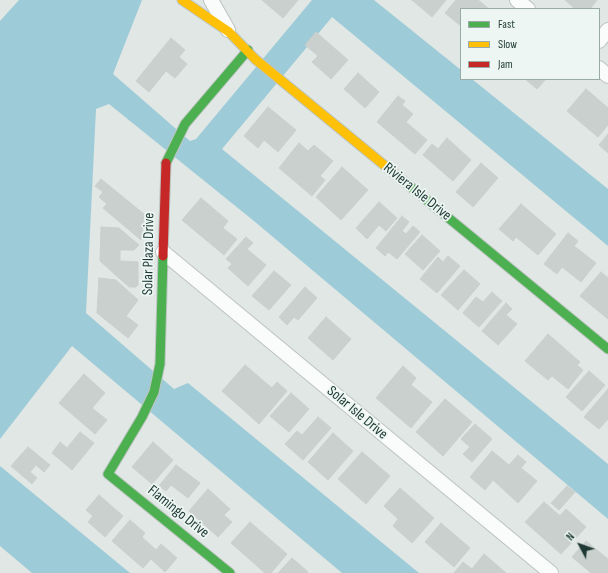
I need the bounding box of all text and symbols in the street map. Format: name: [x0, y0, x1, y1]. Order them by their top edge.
legend: [460, 8, 600, 80]
text: Fast: [498, 17, 515, 32]
text: Slow: [498, 37, 517, 52]
text: Jam: [498, 57, 513, 72]
street label: Riviera Isle Drive: [379, 159, 455, 225]
street label: Solar Plaza Drive: [139, 213, 159, 295]
street label: Solar Isle Drive: [323, 382, 391, 444]
street label: Flamingo Drive: [144, 482, 212, 542]
north arrow: [560, 525, 600, 565]
text: N: [564, 530, 577, 543]

